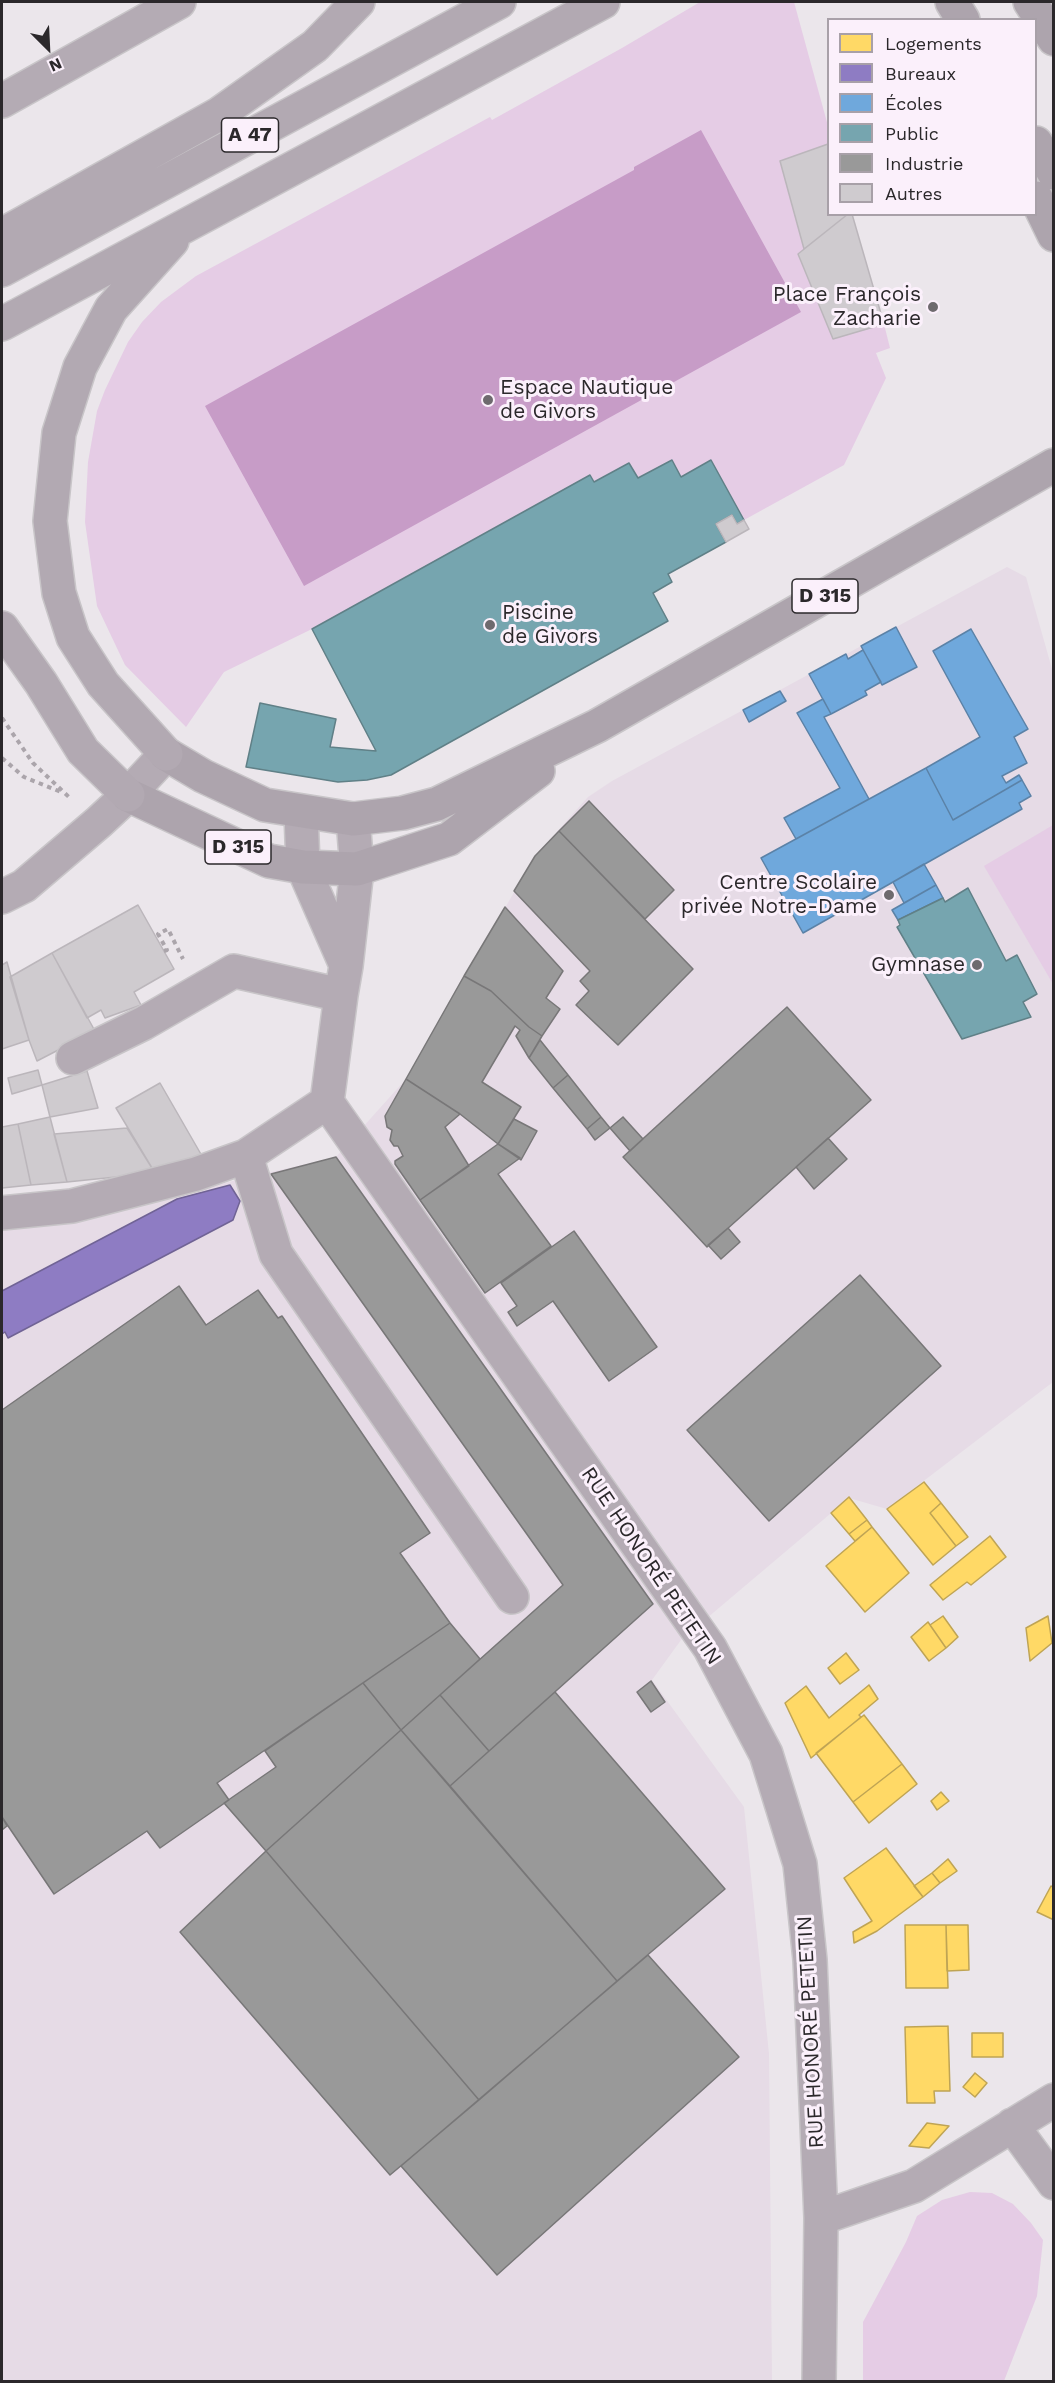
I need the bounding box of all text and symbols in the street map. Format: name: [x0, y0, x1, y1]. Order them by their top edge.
north arrow: [18, 18, 78, 78]
legend: [827, 18, 1037, 216]
text: Logements: [885, 33, 982, 54]
text: N: [46, 54, 65, 76]
text: Bureaux: [885, 63, 956, 84]
text: Écoles: [885, 93, 942, 114]
road number: A 47: [222, 118, 278, 152]
text: Public: [885, 123, 939, 144]
text: Industrie: [885, 153, 963, 174]
text: Autres: [885, 183, 942, 204]
place label: Place François Zacharie: [773, 282, 921, 332]
marker: Place François Zacharie: [926, 300, 940, 314]
place label: Espace Nautique de Givors: [500, 375, 673, 425]
marker: Espace Nautique de Givors: [481, 393, 495, 407]
road number: D 315: [792, 579, 858, 613]
place label: Piscine de Givors: [502, 600, 598, 650]
marker: Piscine de Givors: [483, 618, 497, 632]
road number: D 315: [205, 830, 271, 864]
place label: Centre Scolaire privée Notre-Dame: [681, 870, 877, 920]
marker: Centre Scolaire privée Notre-Dame: [882, 888, 896, 902]
place label: Gymnase: [871, 952, 965, 978]
marker: Gymnase: [970, 958, 984, 972]
street label: RUE HONORÉ PETETIN: [575, 1462, 727, 1670]
street label: RUE HONORÉ PETETIN: [792, 1915, 830, 2149]

